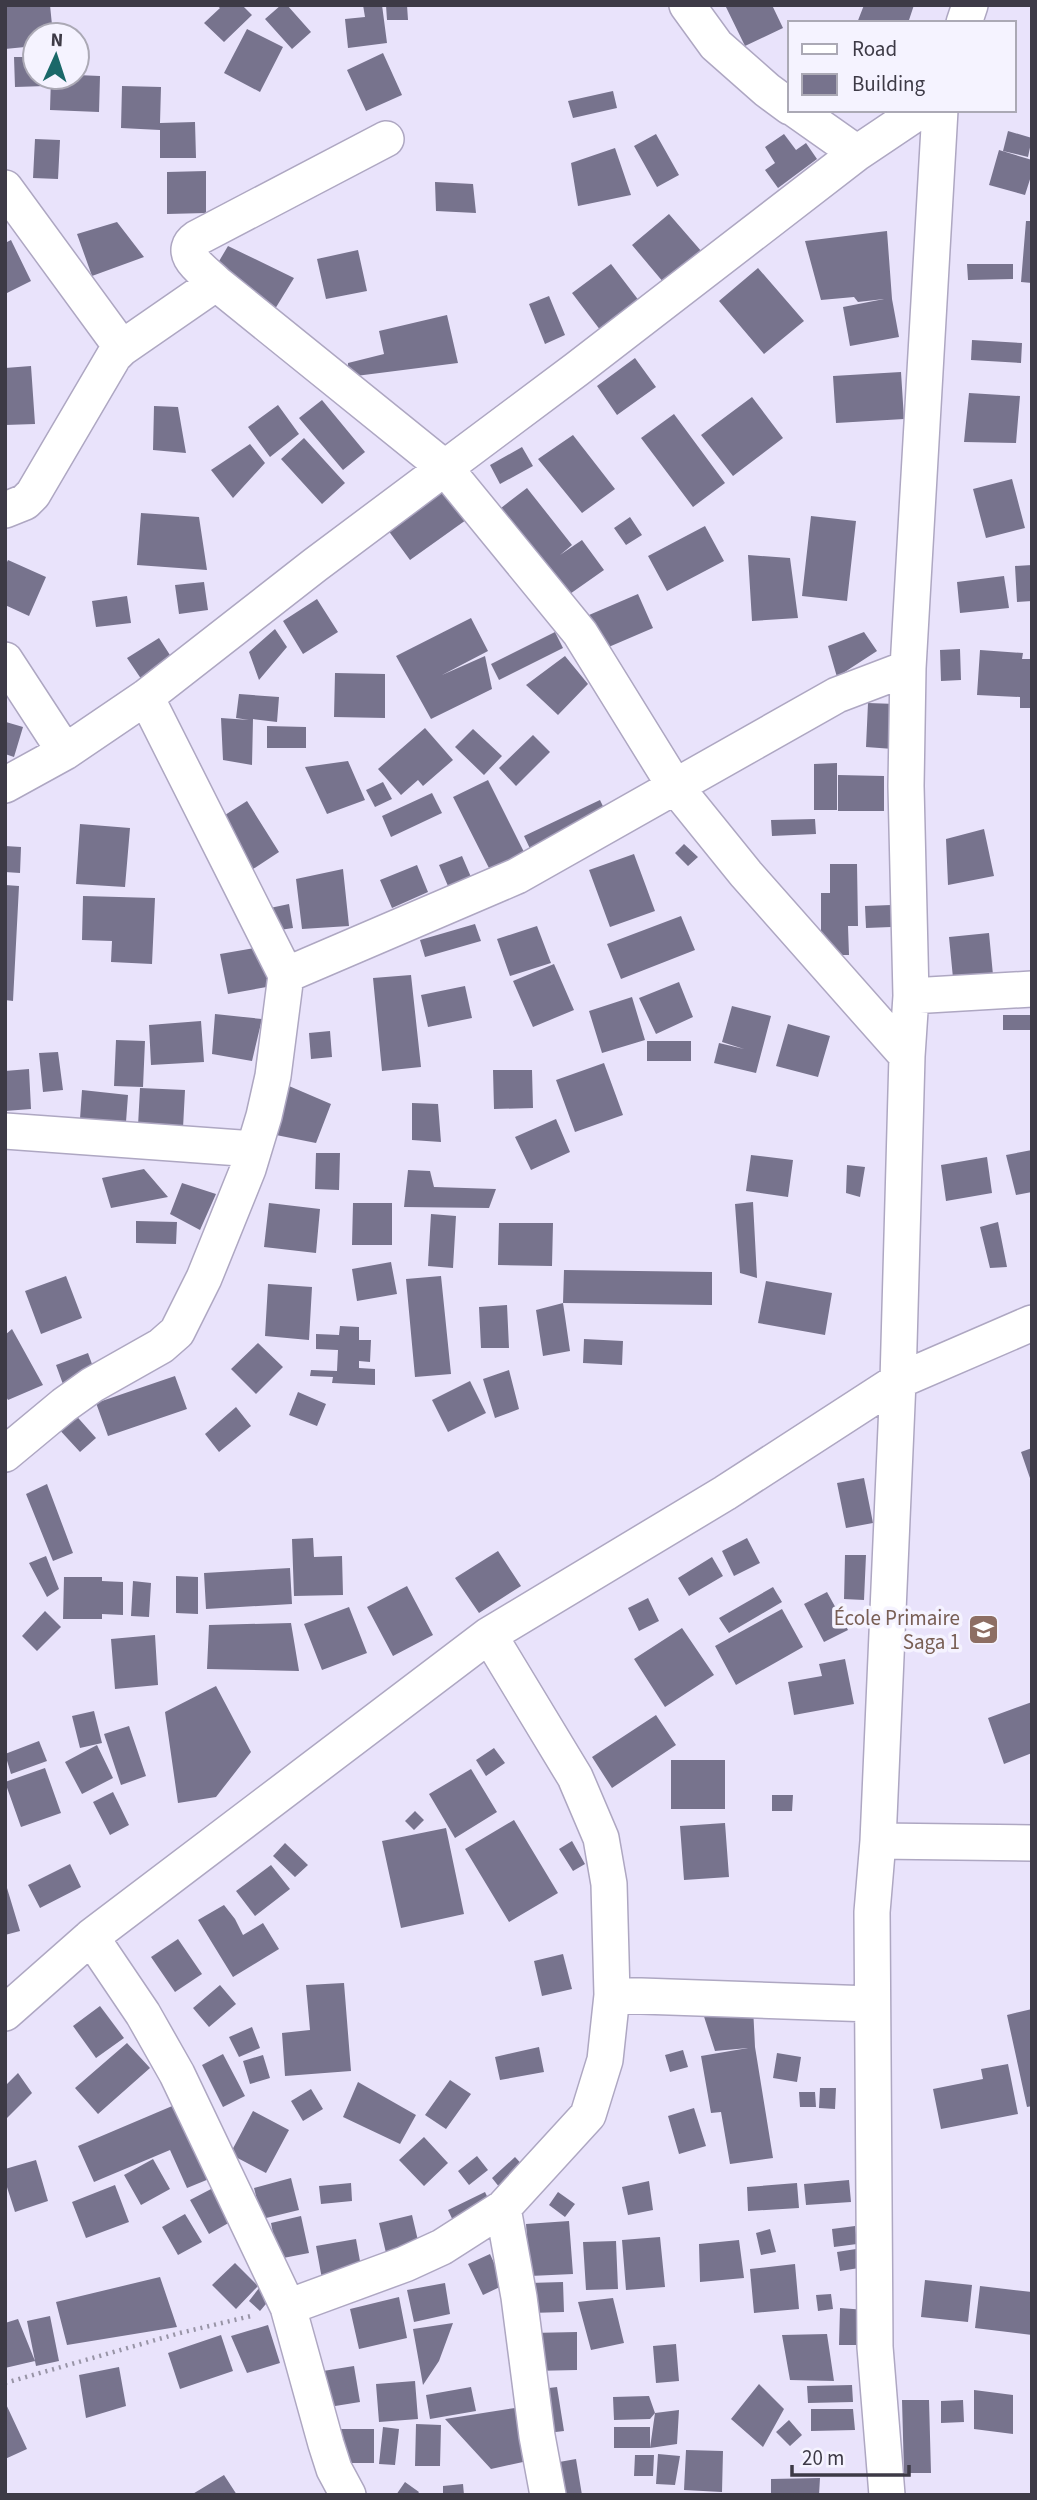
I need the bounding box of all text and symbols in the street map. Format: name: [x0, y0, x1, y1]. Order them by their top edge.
north arrow: [21, 21, 91, 91]
legend: [788, 21, 1016, 112]
text: N: [50, 27, 64, 54]
text: Road: [852, 34, 897, 64]
text: Building: [852, 69, 926, 99]
place label: École Primaire Saga 1: [834, 1603, 960, 1657]
school or university icon: École Primaire Saga 1: [966, 1613, 1000, 1647]
scale bar: [792, 2434, 909, 2478]
text: 20 m: [802, 2443, 844, 2473]

